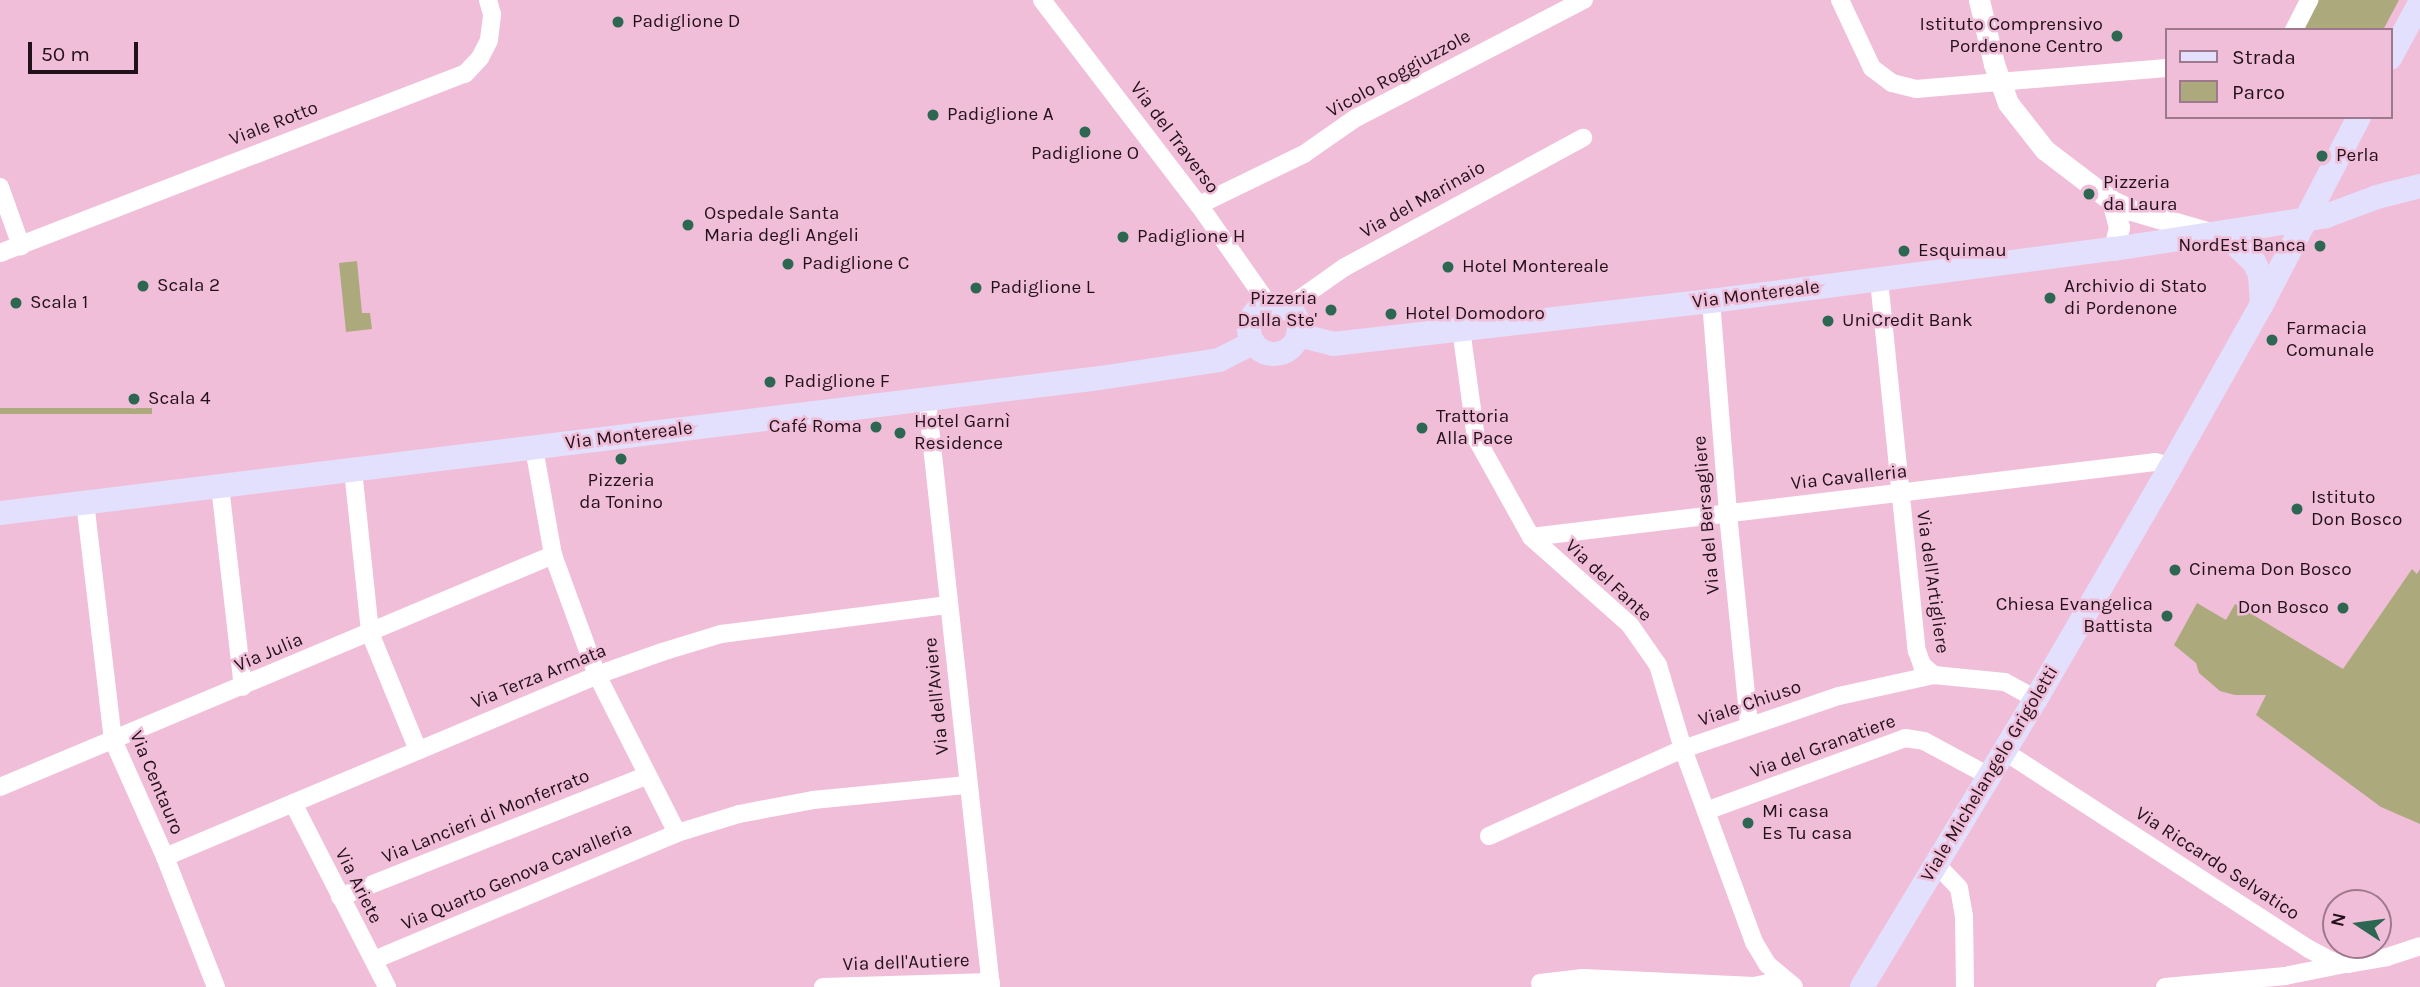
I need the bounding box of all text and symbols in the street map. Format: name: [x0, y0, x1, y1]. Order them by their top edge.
place label: Padiglione D: [632, 11, 740, 33]
marker: Padiglione D: [610, 14, 626, 30]
place label: Istituto Comprensivo Pordenone Centro: [1920, 14, 2103, 58]
street label: Vicolo Roggiuzzole: [1323, 25, 1475, 123]
scale bar: [32, 28, 142, 72]
marker: Istituto Comprensivo Pordenone Centro: [2109, 28, 2125, 44]
legend: [2164, 28, 2392, 119]
text: 50 m: [41, 42, 90, 66]
text: Strada: [2232, 45, 2296, 69]
street label: Via del Traverso: [1125, 78, 1223, 198]
text: Parco: [2232, 80, 2285, 104]
street label: Viale Rotto: [226, 97, 322, 151]
place label: Padiglione A: [947, 104, 1054, 126]
marker: Padiglione A: [925, 107, 941, 123]
marker: Padiglione O: [1077, 124, 1093, 140]
place label: Padiglione O: [1031, 143, 1139, 165]
place label: Perla: [2336, 145, 2379, 167]
marker: Perla: [2314, 148, 2330, 164]
street label: Via del Marinaio: [1357, 156, 1489, 244]
place label: Pizzeria da Laura: [2103, 172, 2177, 216]
marker: Pizzeria da Laura: [2081, 186, 2097, 202]
place label: Ospedale Santa Maria degli Angeli: [704, 203, 859, 247]
marker: Ospedale Santa Maria degli Angeli: [678, 215, 698, 235]
place label: Padiglione H: [1137, 226, 1245, 248]
marker: Padiglione H: [1115, 229, 1131, 245]
place label: NordEst Banca: [2178, 235, 2306, 257]
marker: NordEst Banca: [2312, 238, 2328, 254]
place label: Esquimau: [1918, 240, 2007, 262]
marker: Esquimau: [1896, 243, 1912, 259]
place label: Padiglione C: [802, 253, 909, 275]
marker: Padiglione C: [780, 256, 796, 272]
place label: Hotel Montereale: [1462, 256, 1609, 278]
marker: Hotel Montereale: [1440, 259, 1456, 275]
place label: Scala 2: [157, 275, 220, 297]
street label: Via Montereale: [1691, 276, 1821, 314]
place label: Archivio di Stato di Pordenone: [2064, 276, 2207, 320]
place label: Padiglione L: [990, 277, 1095, 299]
marker: Scala 2: [135, 278, 151, 294]
marker: Padiglione L: [968, 280, 984, 296]
place label: Pizzeria Dalla Ste': [1237, 288, 1317, 332]
marker: Archivio di Stato di Pordenone: [2042, 290, 2058, 306]
place label: Scala 1: [30, 292, 88, 314]
marker: Scala 1: [8, 295, 24, 311]
marker: Pizzeria Dalla Ste': [1323, 302, 1339, 318]
place label: Hotel Domodoro: [1405, 303, 1545, 325]
marker: Hotel Domodoro: [1383, 306, 1399, 322]
place label: UniCredit Bank: [1842, 310, 1973, 332]
marker: UniCredit Bank: [1820, 313, 1836, 329]
place label: Farmacia Comunale: [2286, 318, 2374, 362]
marker: Farmacia Comunale: [2264, 332, 2280, 348]
place label: Padiglione F: [784, 371, 890, 393]
marker: Padiglione F: [762, 374, 778, 390]
place label: Scala 4: [148, 388, 211, 410]
marker: Scala 4: [126, 391, 142, 407]
place label: Trattoria Alla Pace: [1436, 406, 1513, 450]
place label: Hotel Garnì Residence: [914, 411, 1011, 455]
place label: Café Roma: [769, 416, 862, 438]
street label: Via Montereale: [564, 417, 694, 455]
marker: Café Roma: [868, 419, 884, 435]
marker: Trattoria Alla Pace: [1414, 420, 1430, 436]
marker: Hotel Garnì Residence: [892, 425, 908, 441]
street label: Via del Bersagliere: [1689, 435, 1725, 595]
marker: Pizzeria da Tonino: [613, 451, 629, 467]
street label: Via Cavalleria: [1790, 461, 1908, 495]
place label: Pizzeria da Tonino: [579, 470, 663, 514]
place label: Istituto Don Bosco: [2311, 487, 2402, 531]
marker: Istituto Don Bosco: [2289, 501, 2305, 517]
street label: Via dell'Artigliere: [1911, 509, 1953, 655]
street label: Via del Fante: [1560, 535, 1656, 627]
place label: Cinema Don Bosco: [2189, 559, 2352, 581]
marker: Cinema Don Bosco: [2167, 562, 2183, 578]
place label: Chiesa Evangelica Battista: [1996, 594, 2153, 638]
place label: Don Bosco: [2238, 597, 2329, 619]
marker: Don Bosco: [2335, 600, 2351, 616]
marker: Chiesa Evangelica Battista: [2159, 608, 2175, 624]
street label: Via Julia: [231, 628, 307, 678]
street label: Via dell'Aviere: [920, 636, 954, 756]
street label: Via Terza Armata: [468, 640, 610, 714]
street label: Viale Michelangelo Grigoletti: [1916, 662, 2064, 886]
street label: Viale Chiuso: [1696, 676, 1804, 732]
street label: Via del Granatiere: [1747, 710, 1899, 784]
street label: Via Centauro: [124, 728, 188, 838]
street label: Via Lancieri di Monferrato: [379, 765, 593, 869]
place label: Mi casa Es Tu casa: [1762, 801, 1852, 845]
street label: Via Riccardo Selvatico: [2131, 802, 2303, 926]
marker: Mi casa Es Tu casa: [1740, 815, 1756, 831]
street label: Via Quarto Genova Cavalleria: [398, 818, 636, 936]
street label: Via Ariete: [329, 845, 387, 927]
north arrow: [2322, 889, 2392, 959]
text: N: [2326, 911, 2351, 929]
street label: Via dell'Autiere: [842, 949, 970, 977]

